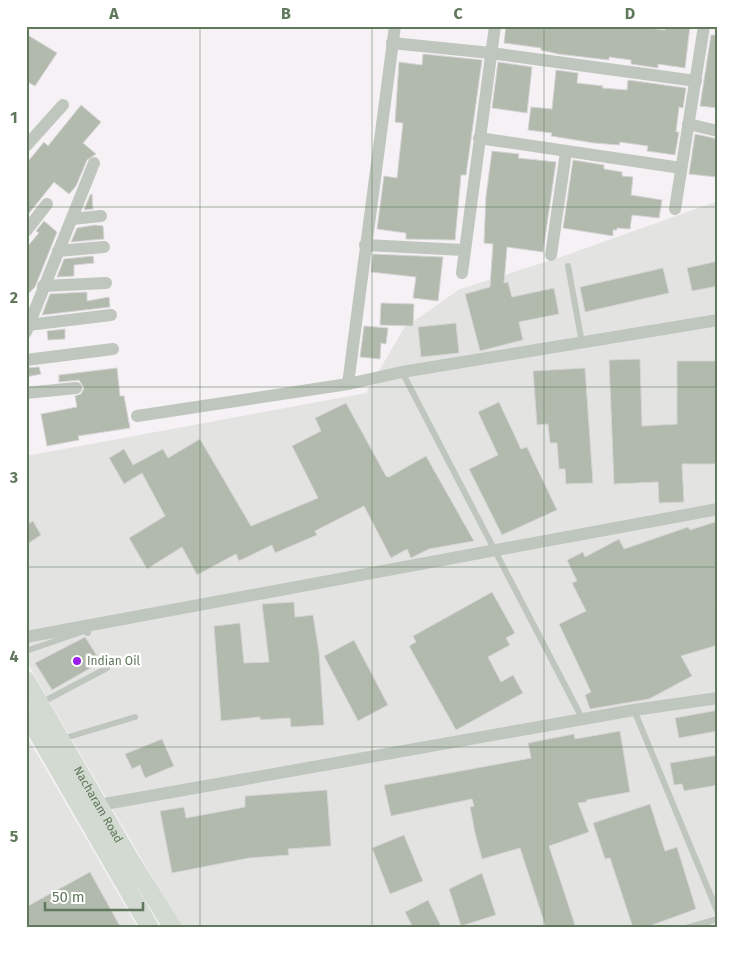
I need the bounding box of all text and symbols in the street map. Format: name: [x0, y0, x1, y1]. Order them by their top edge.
text: A: [108, 4, 119, 23]
text: B: [281, 4, 291, 23]
text: C: [453, 4, 463, 23]
text: D: [625, 4, 635, 23]
text: 1: [10, 108, 18, 127]
text: 2: [10, 288, 18, 307]
text: 3: [9, 468, 18, 487]
text: 4: [9, 647, 19, 666]
place label: Indian Oil: [87, 654, 141, 668]
marker: Indian Oil: [71, 655, 83, 667]
street label: Nacharam Road: [71, 764, 126, 845]
text: 5: [10, 827, 19, 846]
scale bar: [45, 879, 142, 911]
text: 50 m: [52, 888, 85, 906]

